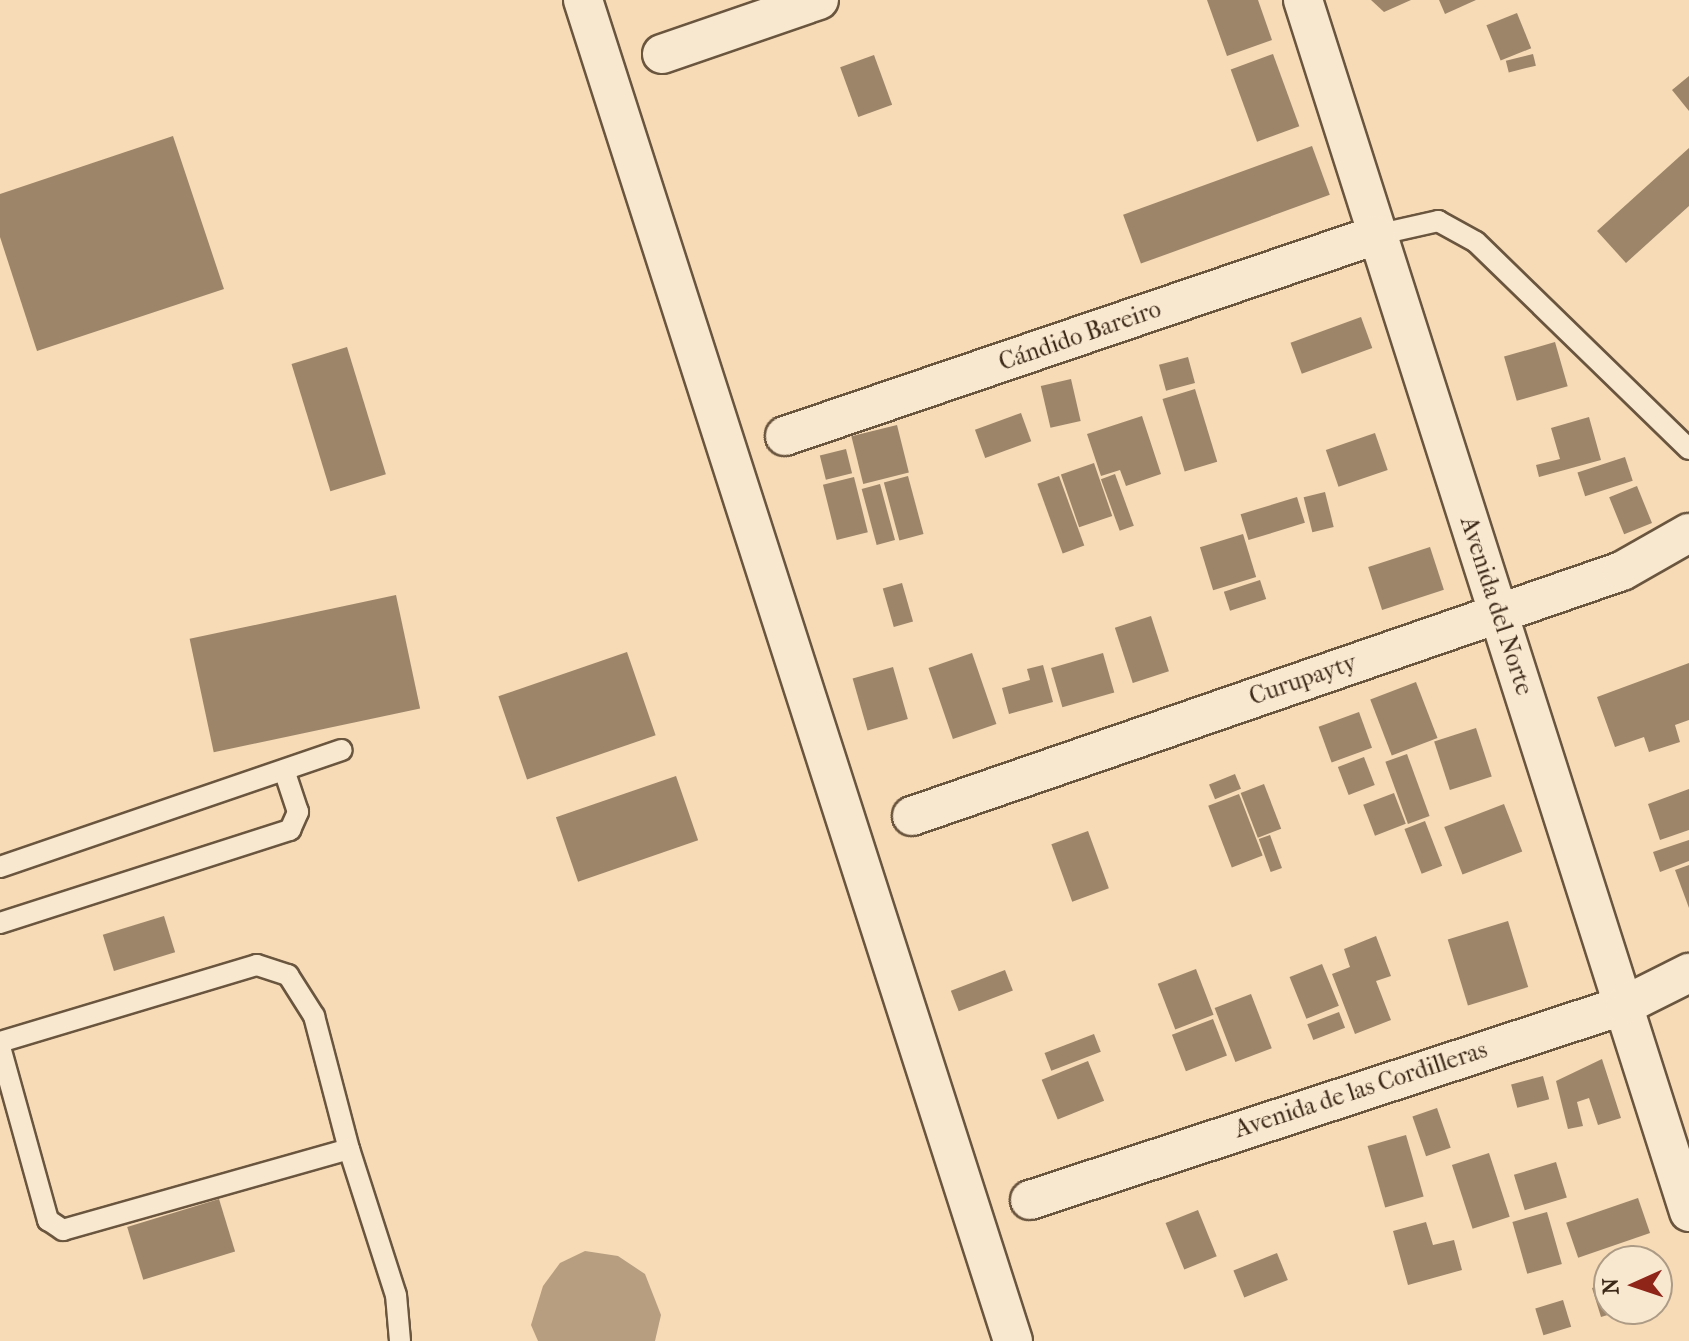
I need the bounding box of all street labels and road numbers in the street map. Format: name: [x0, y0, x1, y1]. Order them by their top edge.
street label: Cándido Bareiro: [995, 295, 1165, 377]
street label: Avenida del Norte: [1454, 513, 1538, 699]
street label: Curupayty: [1246, 648, 1360, 712]
street label: Avenida de las Cordilleras: [1231, 1036, 1491, 1144]

